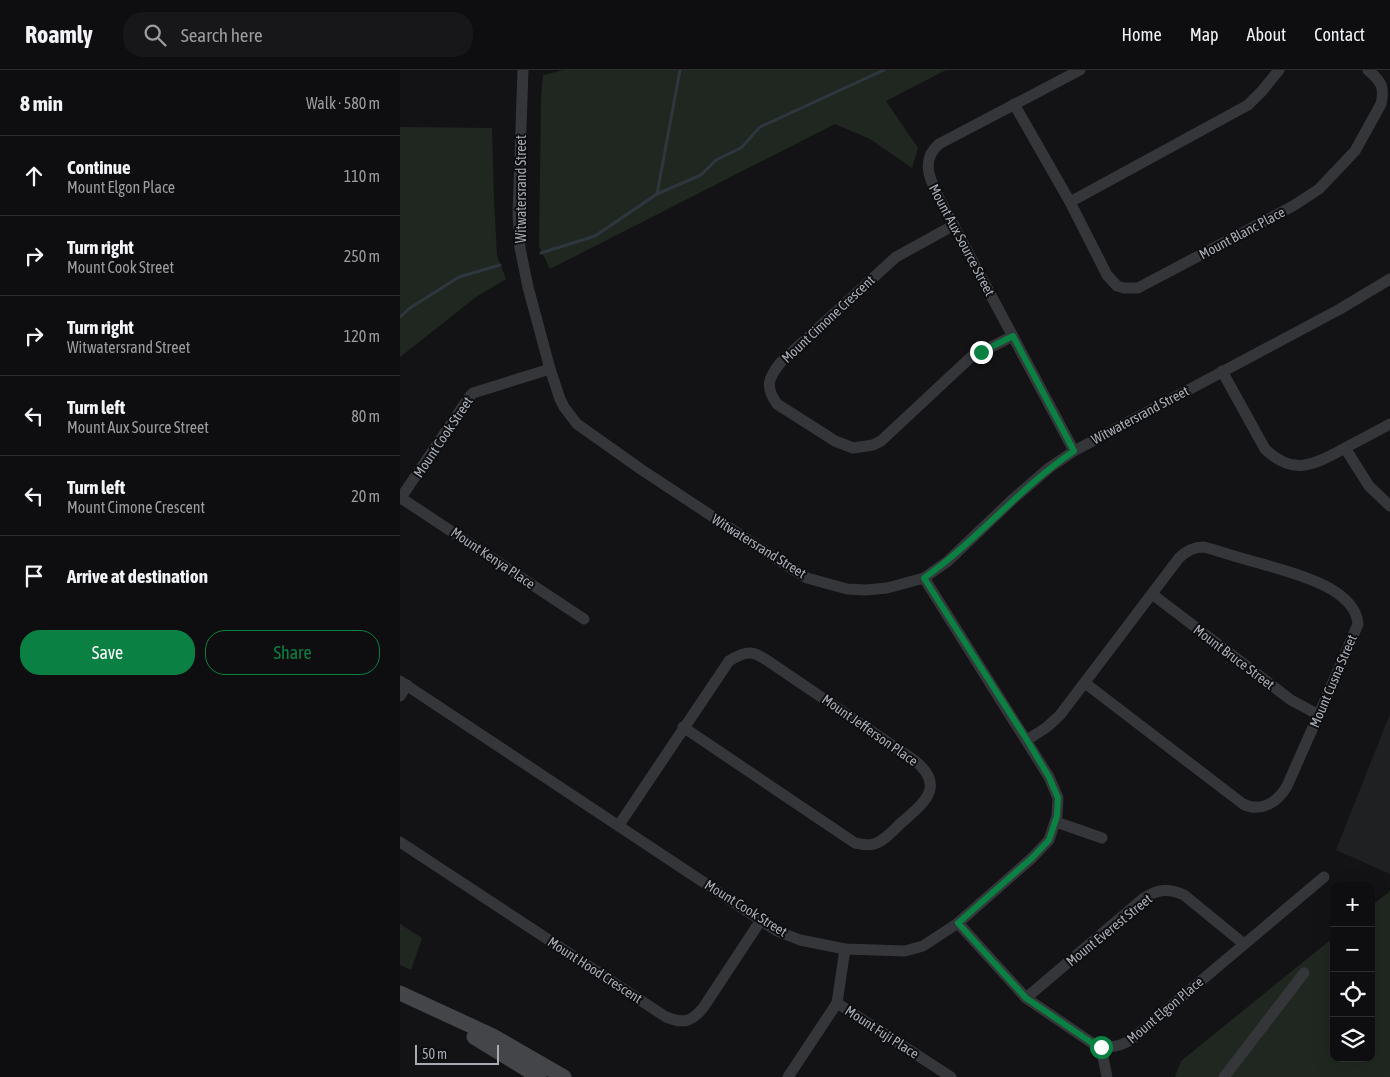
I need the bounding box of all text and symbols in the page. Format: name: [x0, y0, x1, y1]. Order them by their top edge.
search box: [123, 12, 473, 57]
text: Roamly: [25, 21, 93, 48]
icon: search: [141, 21, 169, 49]
text: Search here: [181, 24, 263, 46]
text: Home: [1122, 24, 1162, 45]
text: Map: [1190, 24, 1219, 45]
text: About: [1247, 24, 1286, 45]
text: Contact: [1314, 24, 1365, 45]
text: 8 min: [20, 91, 63, 115]
text: Walk · 580 m: [306, 94, 380, 112]
street label: Witwatersrand Street: [513, 135, 529, 243]
text: Continue: [67, 156, 131, 178]
icon: ahead: [20, 162, 48, 190]
text: 110 m: [344, 167, 380, 185]
text: Mount Elgon Place: [67, 178, 175, 196]
street label: Mount Aux Source Street: [926, 181, 998, 299]
street label: Mount Blanc Place: [1196, 204, 1288, 262]
text: Turn right: [67, 236, 134, 258]
icon: right: [20, 242, 48, 270]
text: 250 m: [344, 247, 380, 265]
text: Mount Cook Street: [67, 258, 174, 276]
street label: Mount Cimone Crescent: [778, 272, 878, 366]
text: Turn right: [67, 316, 134, 338]
icon: right: [20, 322, 48, 350]
text: 120 m: [344, 327, 380, 345]
text: Witwatersrand Street: [67, 338, 190, 356]
route end: [970, 341, 993, 364]
street label: Witwatersrand Street: [1089, 383, 1191, 447]
street label: Mount Cook Street: [410, 394, 476, 480]
text: Turn left: [67, 396, 125, 418]
icon: left: [20, 402, 48, 430]
text: 80 m: [351, 407, 380, 425]
text: Mount Aux Source Street: [67, 418, 209, 436]
text: Turn left: [67, 476, 125, 498]
icon: left: [20, 482, 48, 510]
text: 20 m: [351, 487, 380, 505]
text: Mount Cimone Crescent: [67, 498, 205, 516]
street label: Witwatersrand Street: [709, 511, 809, 581]
street label: Mount Kenya Place: [448, 524, 538, 592]
icon: arrive: [20, 562, 48, 590]
text: Arrive at destination: [67, 565, 208, 587]
street label: Mount Bruce Street: [1190, 621, 1278, 693]
button: Save: [20, 630, 195, 675]
button: Share: [205, 630, 380, 675]
street label: Mount Cusna Street: [1306, 632, 1360, 730]
street label: Mount Jefferson Place: [819, 691, 921, 769]
street label: Mount Cook Street: [702, 876, 790, 940]
map controls: [1330, 882, 1375, 1062]
button: +: [1330, 882, 1375, 927]
street label: Mount Everest Street: [1063, 891, 1155, 969]
button: −: [1330, 927, 1375, 972]
street label: Mount Hood Crescent: [545, 933, 645, 1007]
button: locate: [1330, 972, 1375, 1017]
street label: Mount Elgon Place: [1124, 973, 1206, 1047]
street label: Mount Fuji Place: [842, 1002, 922, 1062]
button: layers: [1330, 1017, 1375, 1062]
route start: [1090, 1036, 1113, 1059]
scale bar: [415, 1042, 499, 1065]
text: 50 m: [422, 1046, 447, 1062]

